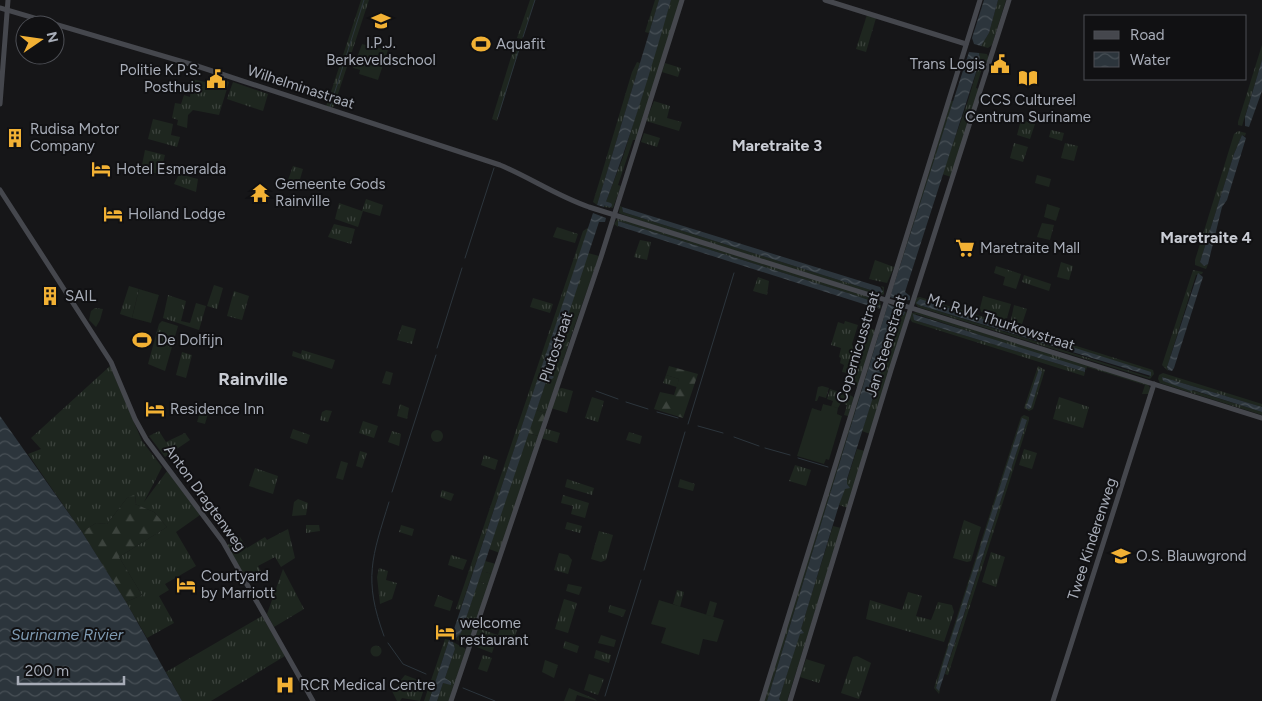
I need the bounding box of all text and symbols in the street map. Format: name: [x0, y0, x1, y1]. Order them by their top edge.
school or university icon: I.P.J. Berkeveldschool: [370, 10, 392, 32]
north arrow: [15, 15, 65, 65]
legend: [1084, 15, 1247, 80]
text: Road: [1130, 26, 1165, 44]
text: N: [43, 30, 62, 44]
sports icon: Aquafit: [470, 33, 492, 55]
place label: I.P.J. Berkeveldschool: [326, 34, 436, 69]
place label: Aquafit: [496, 35, 546, 53]
text: Water: [1130, 51, 1170, 69]
public building icon: Trans Logis: [989, 53, 1011, 75]
place label: Trans Logis: [910, 55, 985, 73]
place label: Politie K.P.S. Posthuis: [120, 61, 201, 96]
street label: Wilhelminastraat: [245, 61, 357, 113]
library icon: CCS Cultureel Centrum Suriname: [1017, 67, 1039, 89]
public building icon: Politie K.P.S. Posthuis: [205, 68, 227, 90]
place label: CCS Cultureel Centrum Suriname: [965, 91, 1091, 126]
place label: Rudisa Motor Company: [30, 120, 119, 155]
building icon: Rudisa Motor Company: [4, 127, 26, 149]
district label: Maretraite 3: [732, 136, 822, 155]
hotel icon: Hotel Esmeralda: [90, 158, 112, 180]
place label: Hotel Esmeralda: [116, 160, 226, 178]
place label: Gemeente Gods Rainville: [275, 175, 386, 210]
temple icon: Gemeente Gods Rainville: [249, 182, 271, 204]
hotel icon: Holland Lodge: [102, 203, 124, 225]
place label: Holland Lodge: [128, 205, 225, 223]
district label: Maretraite 4: [1160, 228, 1252, 247]
supermarket icon: Maretraite Mall: [954, 237, 976, 259]
place label: Maretraite Mall: [980, 239, 1080, 257]
building icon: SAIL: [39, 285, 61, 307]
place label: SAIL: [65, 287, 96, 305]
street label: Copernicusstraat: [832, 289, 884, 405]
street label: Mr. R.W. Thurkowstraat: [925, 290, 1078, 355]
street label: Jan Steenstraat: [862, 292, 910, 399]
street label: Plutostraat: [536, 309, 577, 385]
sports icon: De Dolfijn: [131, 329, 153, 351]
place label: De Dolfijn: [157, 331, 223, 349]
district label: Rainville: [218, 368, 288, 390]
hotel icon: Residence Inn: [144, 398, 166, 420]
place label: Residence Inn: [170, 400, 264, 418]
street label: Anton Dragtenweg: [160, 441, 250, 555]
street label: Twee Kinderenweg: [1064, 475, 1120, 603]
school or university icon: O.S. Blauwgrond: [1110, 545, 1132, 567]
place label: O.S. Blauwgrond: [1136, 547, 1247, 565]
place label: Courtyard by Marriott: [201, 567, 276, 602]
hotel icon: Courtyard by Marriott: [175, 574, 197, 596]
place label: welcome restaurant: [460, 614, 529, 649]
hotel icon: welcome restaurant: [434, 621, 456, 643]
water label: Suriname Rivier: [11, 625, 124, 644]
scale bar: [18, 654, 124, 686]
text: 200 m: [25, 662, 69, 680]
hospital icon: RCR Medical Centre: [274, 674, 296, 696]
place label: RCR Medical Centre: [300, 676, 436, 694]

